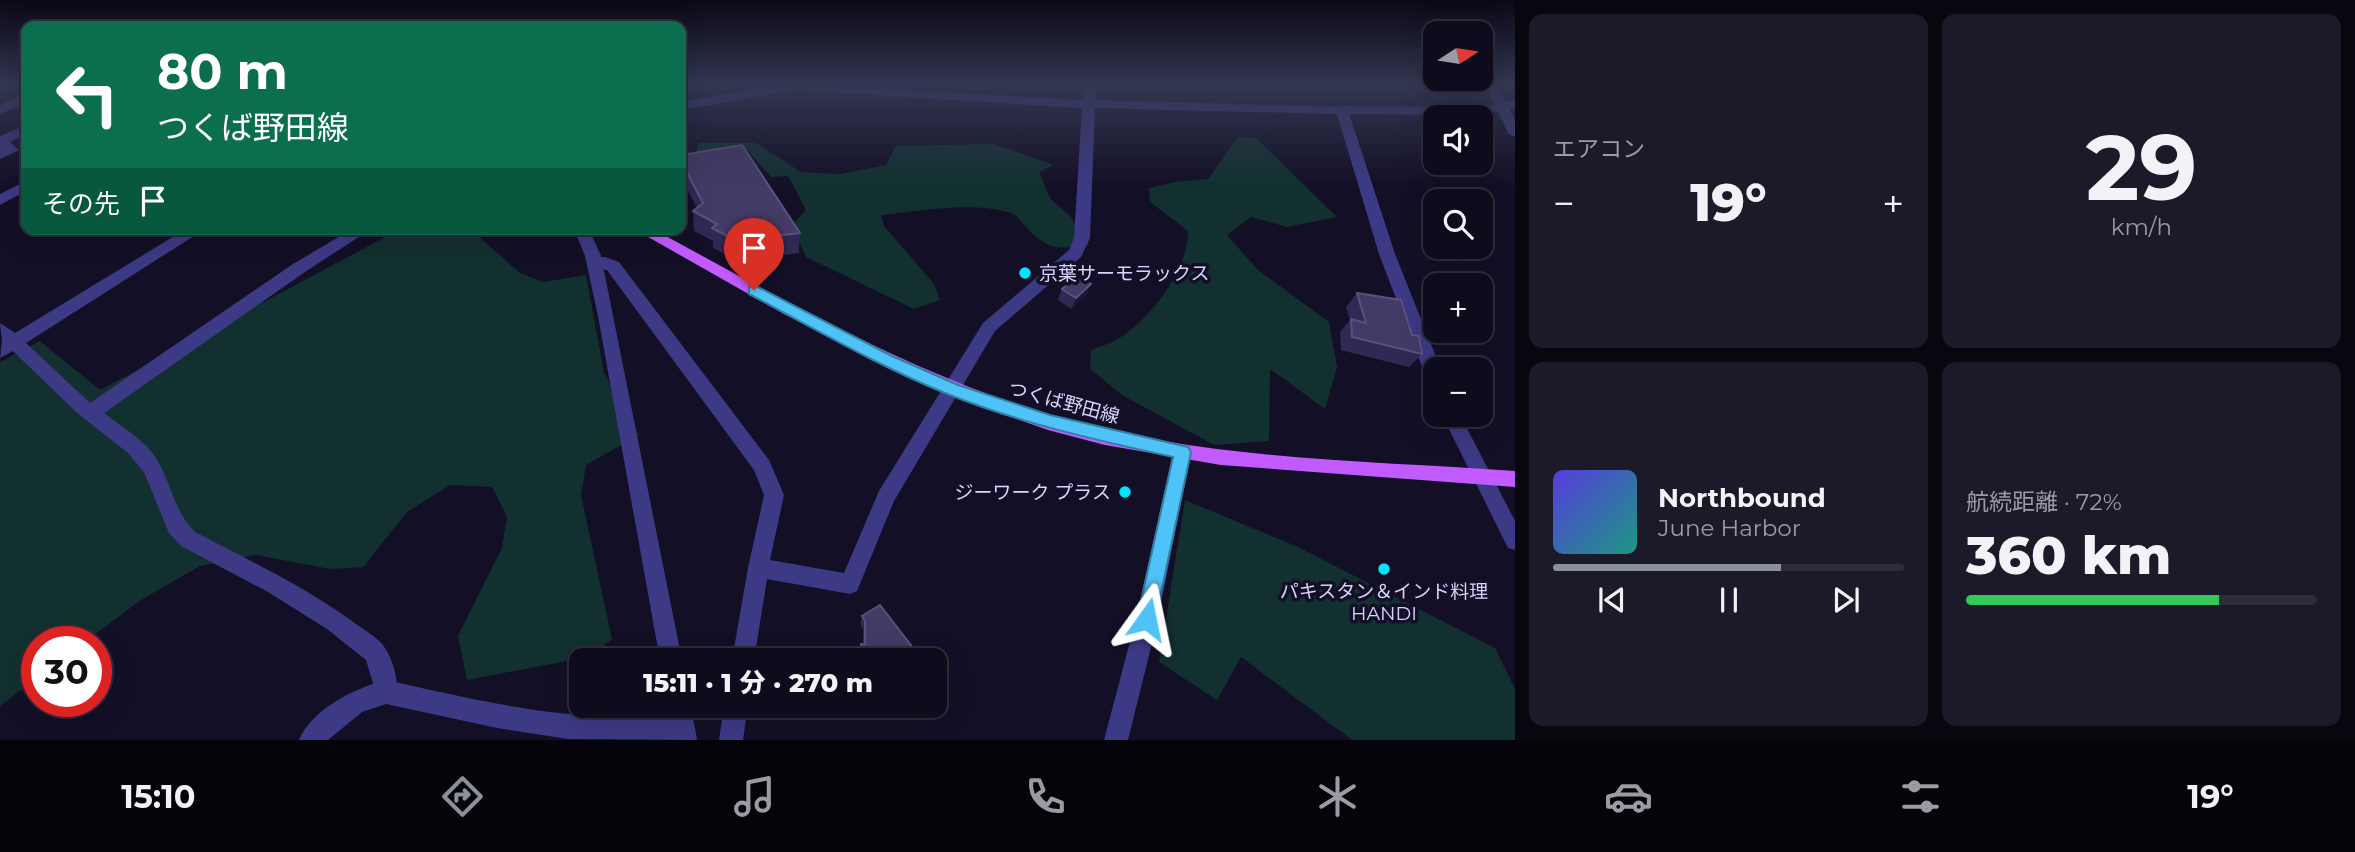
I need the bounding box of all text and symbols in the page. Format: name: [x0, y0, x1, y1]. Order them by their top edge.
north arrow: [1423, 21, 1493, 91]
map controls: [1423, 21, 1493, 427]
text: 80 m: [157, 42, 288, 101]
icon: left: [42, 49, 133, 140]
button: sound: [1423, 105, 1493, 175]
text: つくば野田線: [157, 108, 349, 147]
text: 29: [2086, 112, 2197, 223]
text: エアコン: [1553, 135, 1645, 163]
text: 19°: [1690, 171, 1767, 234]
text: −: [1553, 180, 1575, 227]
text: +: [1882, 180, 1904, 227]
icon: arrive: [134, 182, 172, 220]
text: その先: [42, 188, 120, 220]
button: search: [1423, 189, 1493, 259]
text: km/h: [2111, 213, 2172, 241]
pin: [724, 218, 784, 290]
icon: arrive: [735, 229, 773, 267]
place label: 京葉サーモラックス: [1039, 262, 1209, 285]
marker: 京葉サーモラックス: [1017, 265, 1033, 281]
button: +: [1423, 273, 1493, 343]
button: −: [1423, 357, 1493, 427]
street label: つくば野田線: [1006, 377, 1122, 428]
place label: ジーワーク プラス: [954, 481, 1111, 504]
text: Northbound: [1658, 482, 1826, 514]
marker: ジーワーク プラス: [1117, 484, 1133, 500]
text: 航続距離 · 72%: [1966, 488, 2122, 516]
text: June Harbor: [1658, 514, 1801, 542]
text: 360 km: [1966, 524, 2171, 587]
marker: パキスタン＆インド料理 HANDI: [1376, 561, 1392, 577]
place label: パキスタン＆インド料理 HANDI: [1280, 580, 1488, 625]
icon: previous: [1593, 581, 1631, 619]
icon: pause: [1710, 581, 1748, 619]
icon: next: [1827, 581, 1865, 619]
position arrow: [1110, 582, 1184, 656]
speed limit sign: 30: [21, 626, 112, 717]
text: 15:11 · 1 分 · 270 m: [643, 667, 873, 699]
icon: directions: [438, 772, 487, 821]
icon: music: [730, 772, 779, 821]
icon: phone: [1021, 772, 1070, 821]
icon: climate: [1313, 772, 1362, 821]
icon: car: [1604, 772, 1653, 821]
icon: filters: [1896, 772, 1945, 821]
text: 15:10: [121, 777, 196, 816]
text: 19°: [2187, 777, 2234, 816]

